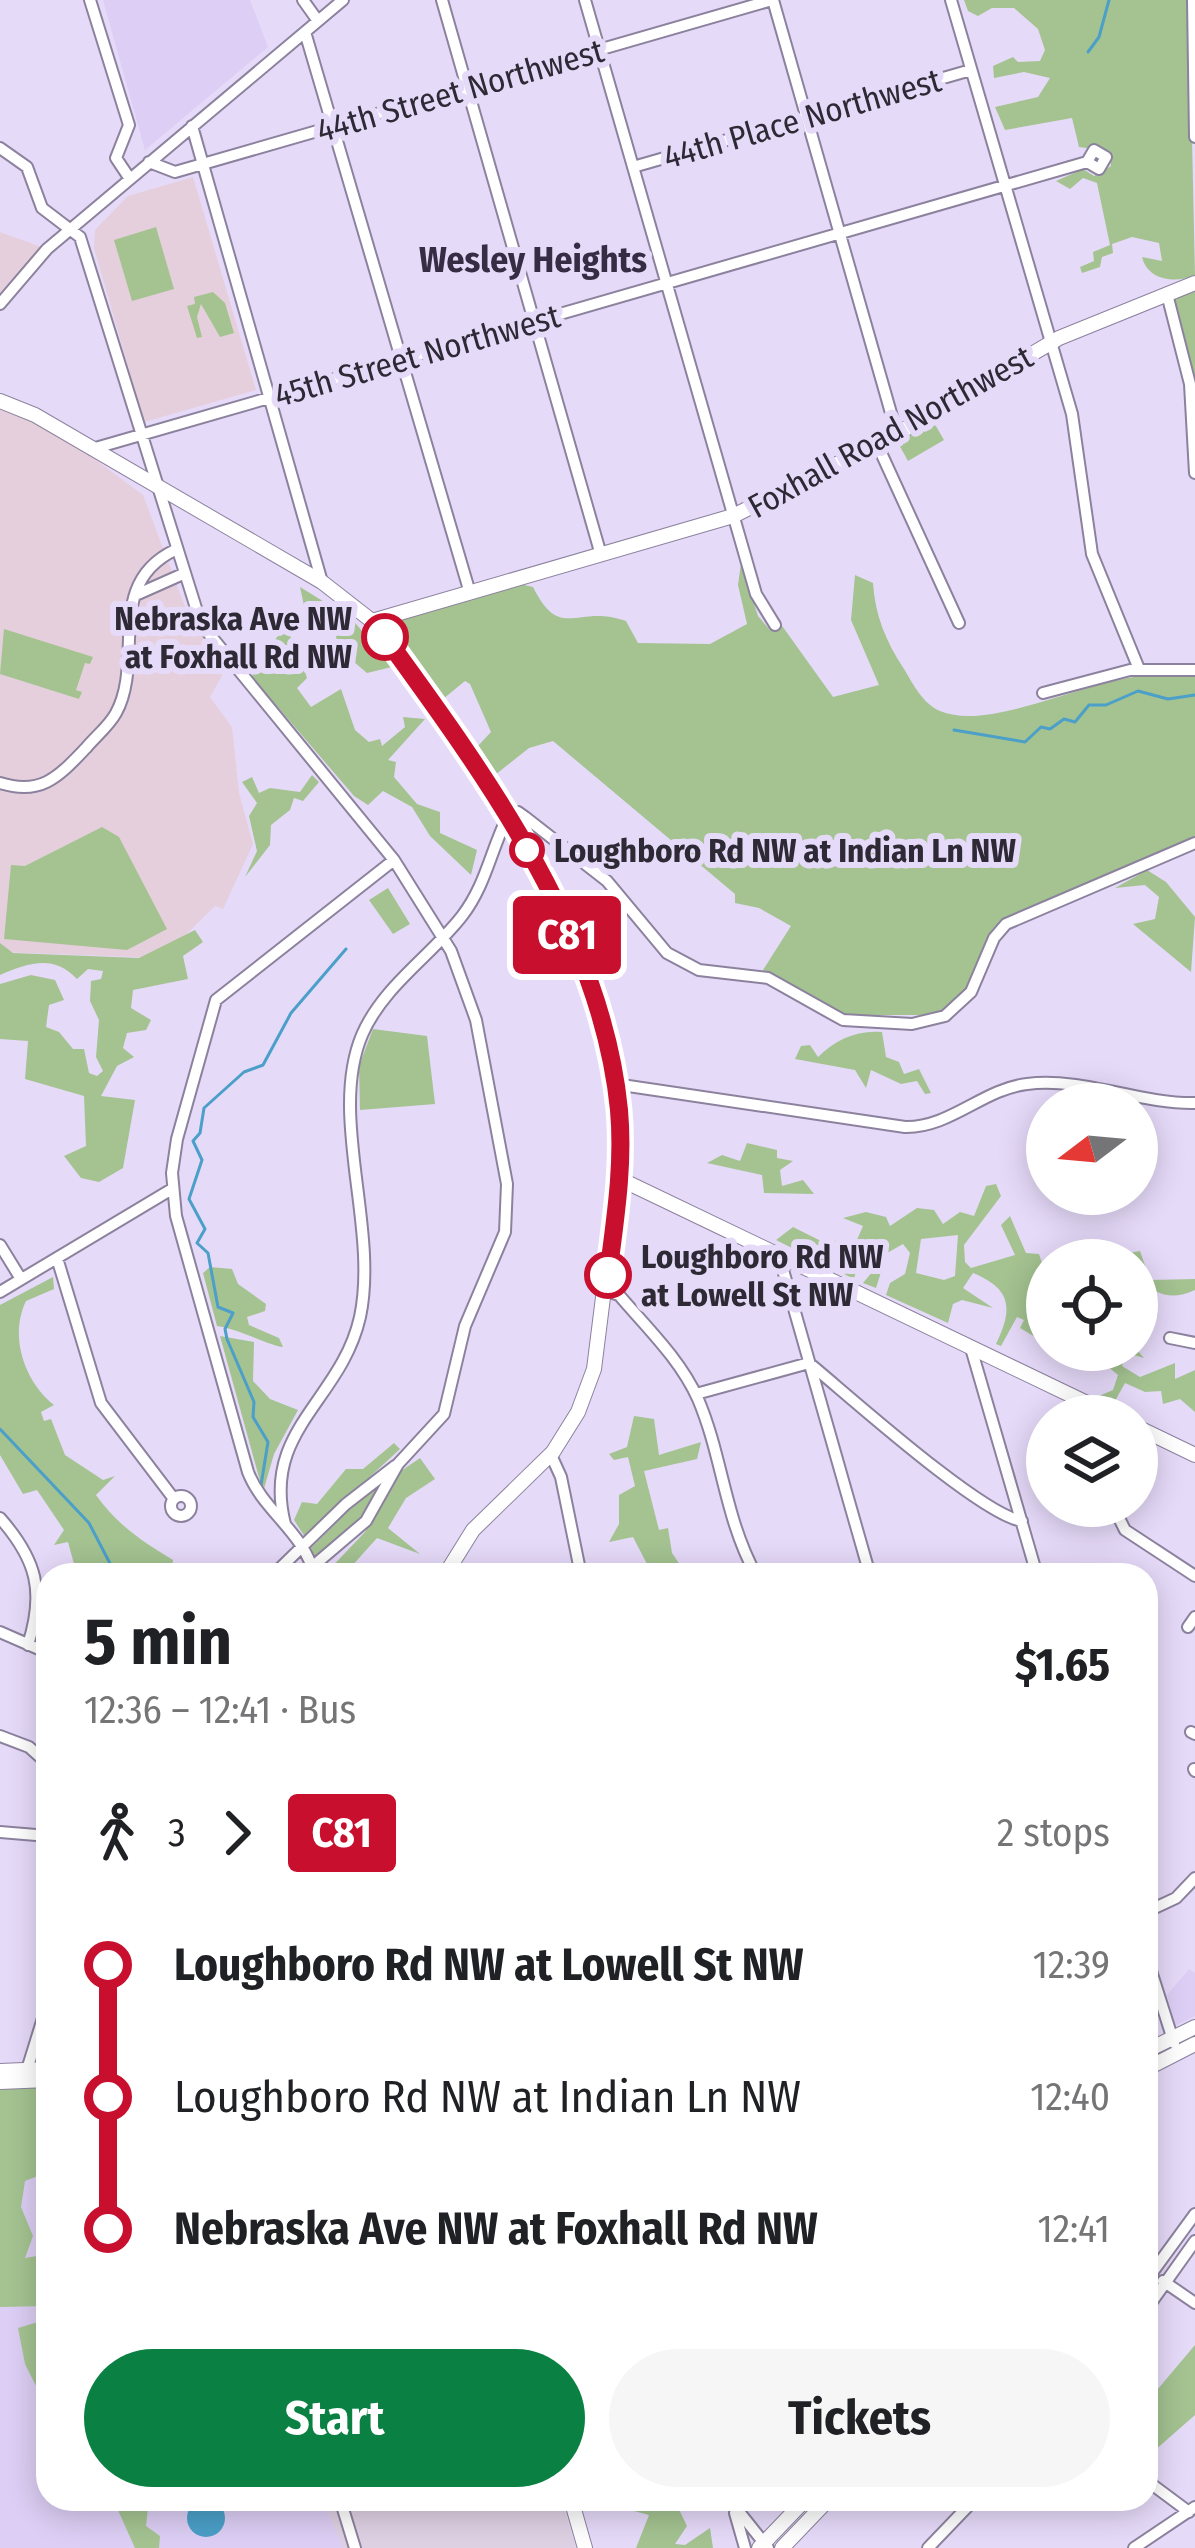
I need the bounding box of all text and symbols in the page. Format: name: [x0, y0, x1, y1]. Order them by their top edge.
street label: 44th Street Northwest: [312, 31, 609, 151]
street label: 44th Place Northwest: [659, 60, 946, 178]
district label: Wesley Heights: [419, 238, 647, 282]
street label: 45th Street Northwest: [270, 296, 565, 416]
street label: Foxhall Road Northwest: [741, 337, 1040, 527]
place label: Nebraska Ave NW at Foxhall Rd NW: [114, 599, 353, 677]
marker: Nebraska Ave NW at Foxhall Rd NW: [363, 615, 407, 659]
place label: Loughboro Rd NW at Indian Ln NW: [554, 831, 1016, 871]
marker: Loughboro Rd NW at Indian Ln NW: [511, 834, 543, 866]
line badge: C81: [498, 896, 636, 974]
text: C81: [537, 910, 597, 960]
north arrow: [1026, 1083, 1158, 1215]
map controls: [1026, 1083, 1158, 1527]
place label: Loughboro Rd NW at Lowell St NW: [641, 1237, 884, 1315]
button: locate: [1026, 1239, 1158, 1371]
marker: Loughboro Rd NW at Lowell St NW: [586, 1253, 630, 1297]
button: layers: [1026, 1395, 1158, 1527]
text: 5 min: [84, 1602, 232, 1681]
text: $1.65: [1015, 1638, 1110, 1692]
text: 12:36 – 12:41 · Bus: [84, 1687, 356, 1733]
icon: walk: [84, 1800, 150, 1866]
icon: forward: [204, 1800, 270, 1866]
text: C81: [312, 1808, 372, 1858]
text: 3: [168, 1810, 186, 1856]
text: 2 stops: [997, 1810, 1110, 1856]
text: Loughboro Rd NW at Lowell St NW: [174, 1938, 804, 1992]
text: 12:39: [1033, 1942, 1110, 1988]
text: Loughboro Rd NW at Indian Ln NW: [174, 2070, 801, 2124]
text: 12:40: [1030, 2074, 1110, 2120]
text: Nebraska Ave NW at Foxhall Rd NW: [174, 2202, 818, 2256]
text: 12:41: [1038, 2206, 1110, 2252]
button: Start: [84, 2349, 585, 2487]
button: Tickets: [609, 2349, 1110, 2487]

